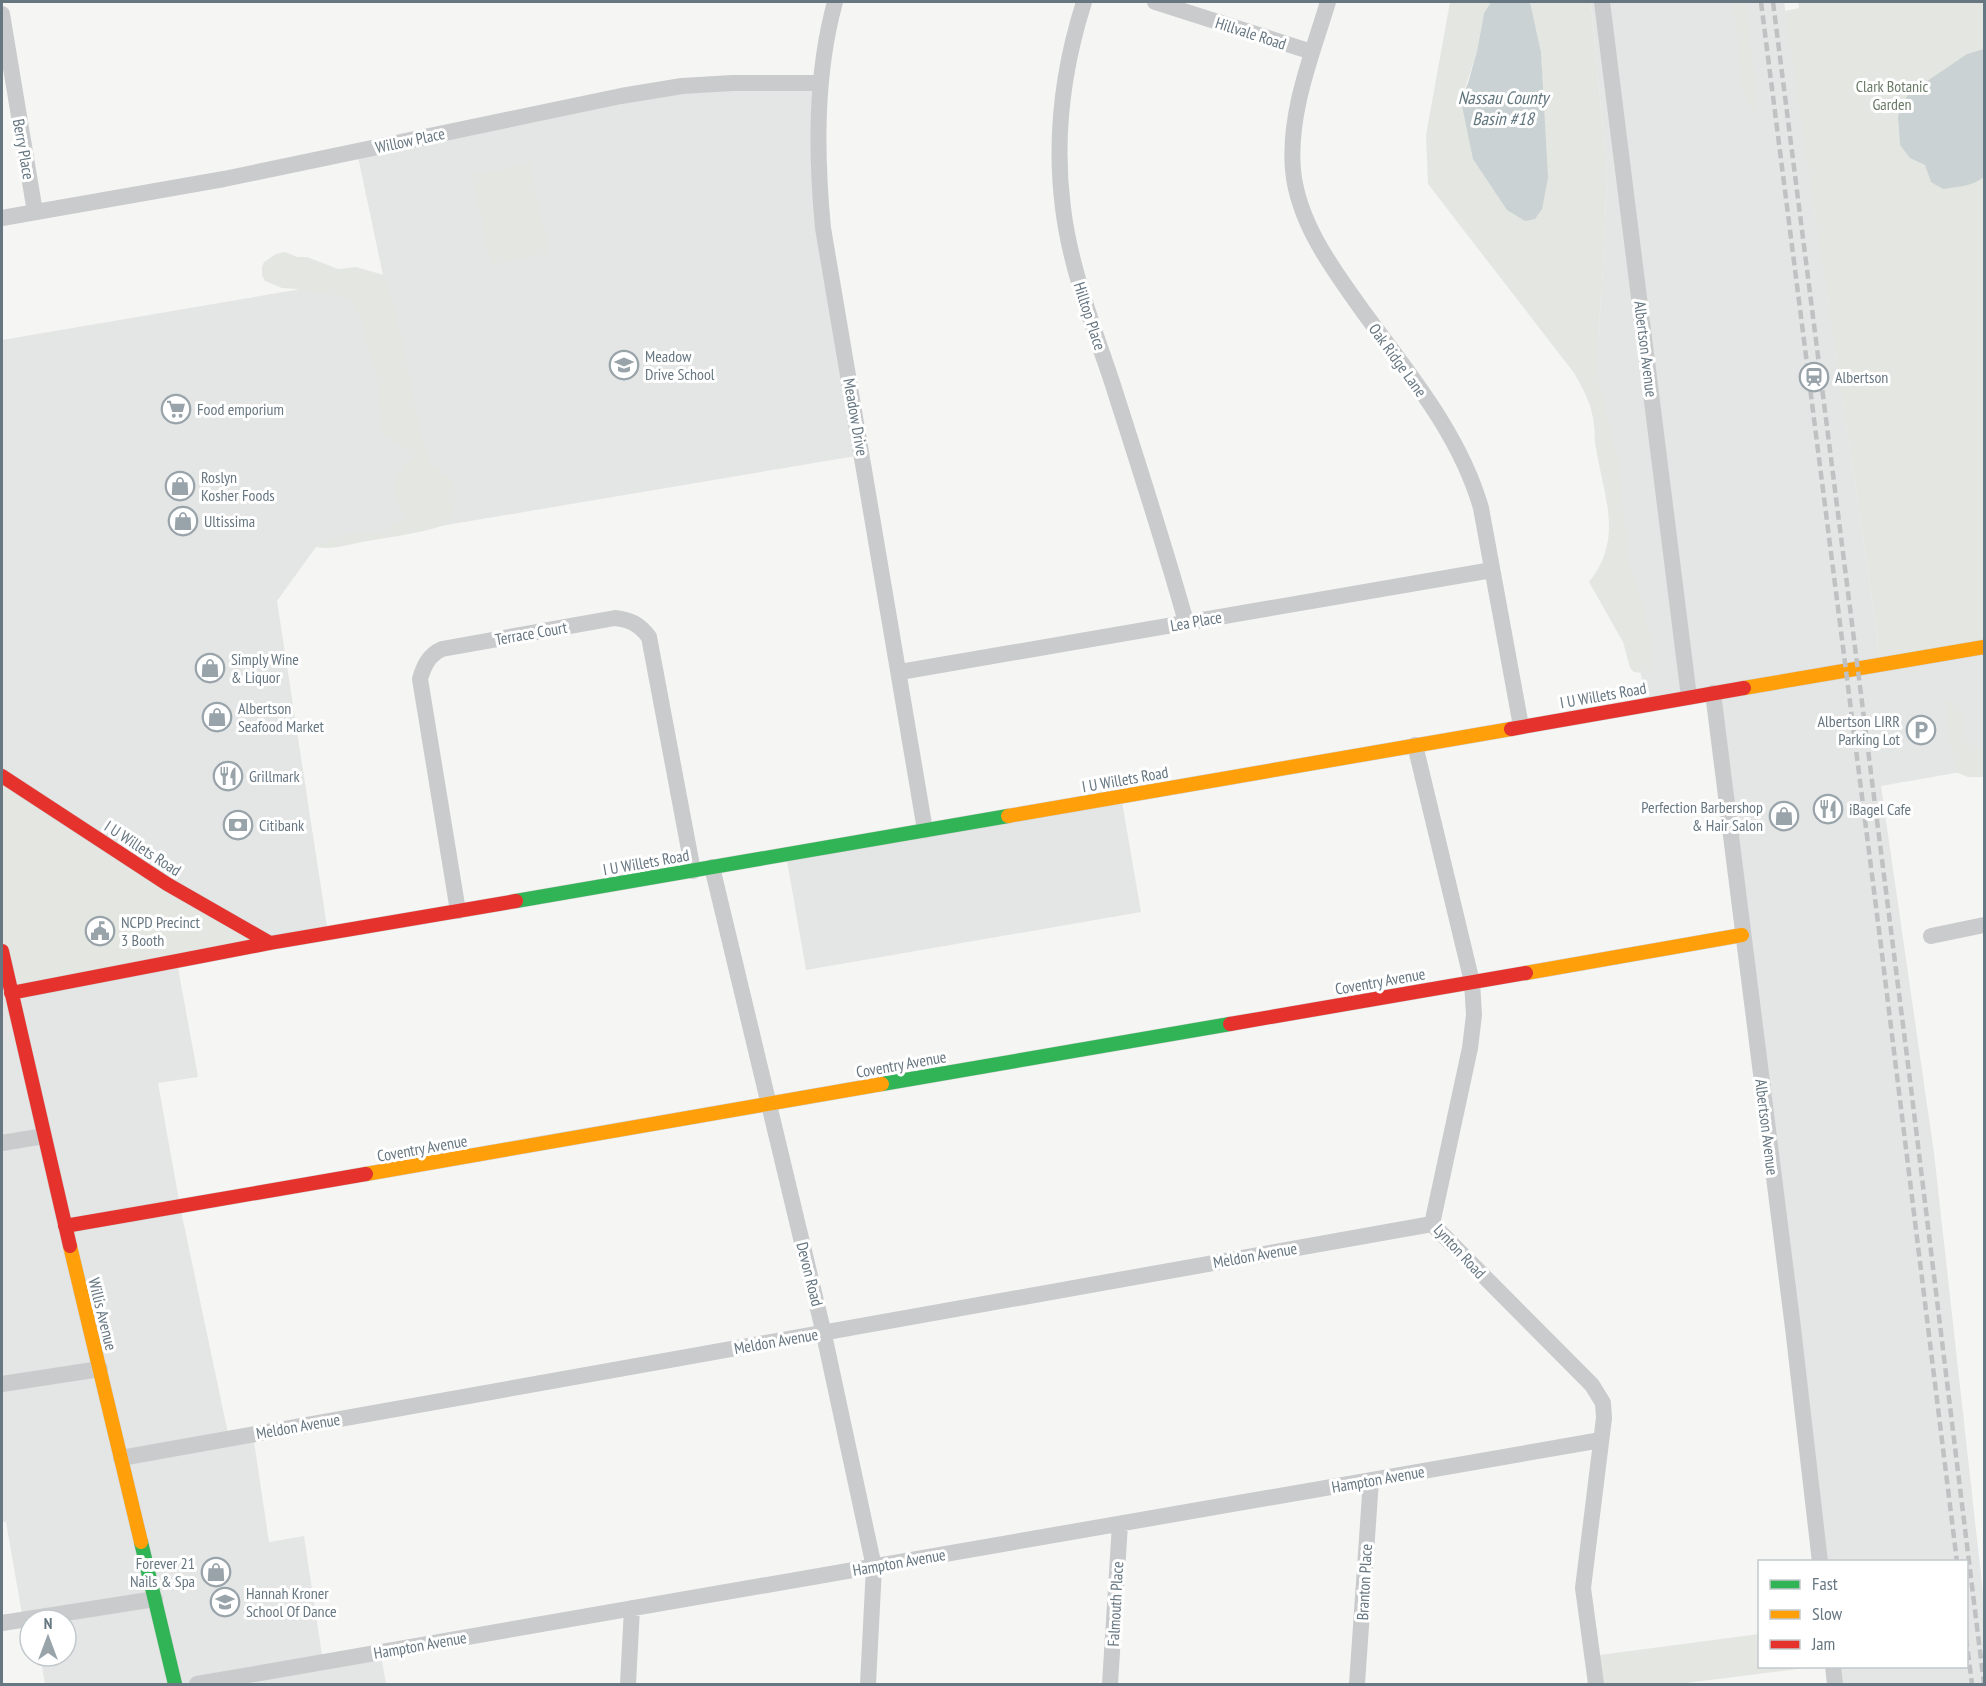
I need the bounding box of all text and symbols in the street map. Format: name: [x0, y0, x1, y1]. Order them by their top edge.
street label: Hillvale Road: [1213, 12, 1289, 54]
park label: Clark Botanic Garden: [1856, 76, 1929, 114]
water label: Nassau County Basin #18: [1458, 86, 1551, 130]
street label: Berry Place: [9, 117, 39, 181]
street label: Willow Place: [374, 123, 446, 157]
street label: Hilltop Place: [1070, 279, 1110, 353]
street label: Albertson Avenue: [1630, 300, 1662, 398]
street label: Oak Ridge Lane: [1365, 319, 1431, 401]
place label: Meadow Drive School: [645, 346, 715, 384]
school or university icon: Meadow Drive School: [608, 349, 640, 381]
station icon: Albertson: [1798, 361, 1830, 393]
place label: Albertson: [1835, 367, 1888, 387]
street label: Meadow Drive: [839, 377, 873, 457]
supermarket icon: Food emporium: [160, 393, 192, 425]
place label: Food emporium: [197, 399, 284, 419]
place label: Roslyn Kosher Foods: [201, 467, 275, 505]
shop icon: Roslyn Kosher Foods: [164, 470, 196, 502]
shop icon: Ultissima: [167, 505, 199, 537]
place label: Ultissima: [204, 511, 255, 531]
street label: Lea Place: [1169, 607, 1223, 635]
street label: Terrace Court: [494, 617, 569, 649]
place label: Simply Wine & Liquor: [231, 649, 299, 687]
shop icon: Simply Wine & Liquor: [194, 652, 226, 684]
street label: I U Willets Road: [1558, 678, 1648, 712]
place label: Albertson Seafood Market: [238, 698, 325, 736]
shop icon: Albertson Seafood Market: [201, 701, 233, 733]
place label: Albertson LIRR Parking Lot: [1818, 711, 1901, 749]
parking icon: Albertson LIRR Parking Lot: [1905, 714, 1937, 746]
restaurant icon: Grillmark: [212, 760, 244, 792]
street label: I U Willets Road: [1080, 762, 1170, 796]
place label: Grillmark: [249, 766, 300, 786]
restaurant icon: iBagel Cafe: [1812, 793, 1844, 825]
place label: Perfection Barbershop & Hair Salon: [1641, 797, 1763, 835]
place label: iBagel Cafe: [1849, 799, 1911, 819]
shop icon: Perfection Barbershop & Hair Salon: [1768, 800, 1800, 832]
bank icon: Citibank: [222, 809, 254, 841]
place label: Citibank: [259, 815, 305, 835]
street label: I U Willets Road: [101, 816, 185, 880]
street label: I U Willets Road: [601, 845, 691, 879]
place label: NCPD Precinct 3 Booth: [121, 912, 200, 950]
public building icon: NCPD Precinct 3 Booth: [84, 915, 116, 947]
street label: Coventry Avenue: [1333, 963, 1427, 999]
street label: Coventry Avenue: [854, 1046, 948, 1082]
street label: Albertson Avenue: [1751, 1078, 1783, 1176]
street label: Coventry Avenue: [375, 1130, 469, 1166]
street label: Lynton Road: [1430, 1220, 1490, 1282]
street label: Meldon Avenue: [1211, 1238, 1299, 1272]
street label: Devon Road: [792, 1240, 828, 1308]
street label: Willis Avenue: [84, 1276, 122, 1352]
street label: Meldon Avenue: [732, 1324, 820, 1358]
street label: Meldon Avenue: [254, 1409, 342, 1443]
street label: Hampton Avenue: [1330, 1461, 1426, 1497]
street label: Branton Place: [1352, 1543, 1376, 1621]
street label: Hampton Avenue: [851, 1544, 947, 1580]
place label: Forever 21 Nails & Spa: [130, 1553, 195, 1591]
shop icon: Forever 21 Nails & Spa: [200, 1556, 232, 1588]
legend: [1758, 1560, 1968, 1668]
street label: Falmouth Place: [1103, 1561, 1127, 1647]
text: Fast: [1812, 1572, 1838, 1595]
place label: Hannah Kroner School Of Dance: [246, 1583, 337, 1621]
school or university icon: Hannah Kroner School Of Dance: [209, 1586, 241, 1618]
text: Slow: [1812, 1602, 1843, 1625]
north arrow: [18, 1608, 78, 1668]
text: N: [44, 1613, 52, 1633]
street label: Hampton Avenue: [372, 1627, 468, 1663]
text: Jam: [1811, 1632, 1835, 1655]

